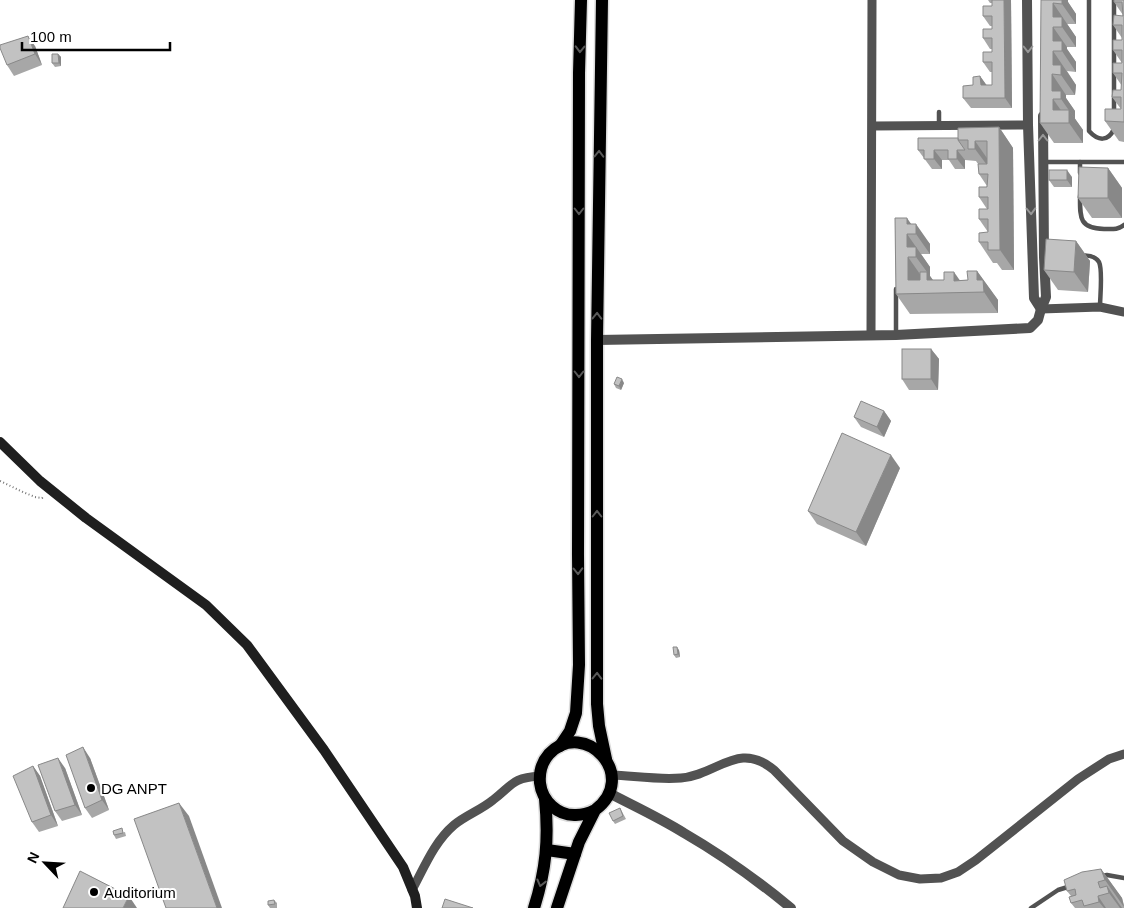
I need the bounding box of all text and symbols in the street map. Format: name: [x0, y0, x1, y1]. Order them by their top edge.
scale bar: [22, 20, 170, 52]
text: 100 m: [30, 28, 72, 45]
one-way arrow: [575, 45, 585, 53]
one-way arrow: [1023, 45, 1033, 53]
one-way arrow: [1038, 134, 1048, 142]
one-way arrow: [594, 150, 604, 158]
one-way arrow: [1026, 207, 1037, 215]
one-way arrow: [574, 208, 584, 215]
one-way arrow: [592, 312, 603, 320]
one-way arrow: [574, 370, 584, 378]
one-way arrow: [592, 510, 602, 518]
one-way arrow: [573, 568, 583, 575]
one-way arrow: [592, 672, 602, 680]
place label: DG ANPT: [101, 780, 167, 797]
marker: DG ANPT: [85, 782, 97, 794]
north arrow: [20, 838, 70, 888]
text: N: [24, 850, 43, 865]
one-way arrow: [536, 878, 547, 887]
place label: Auditorium: [104, 884, 176, 901]
marker: Auditorium: [88, 886, 100, 898]

